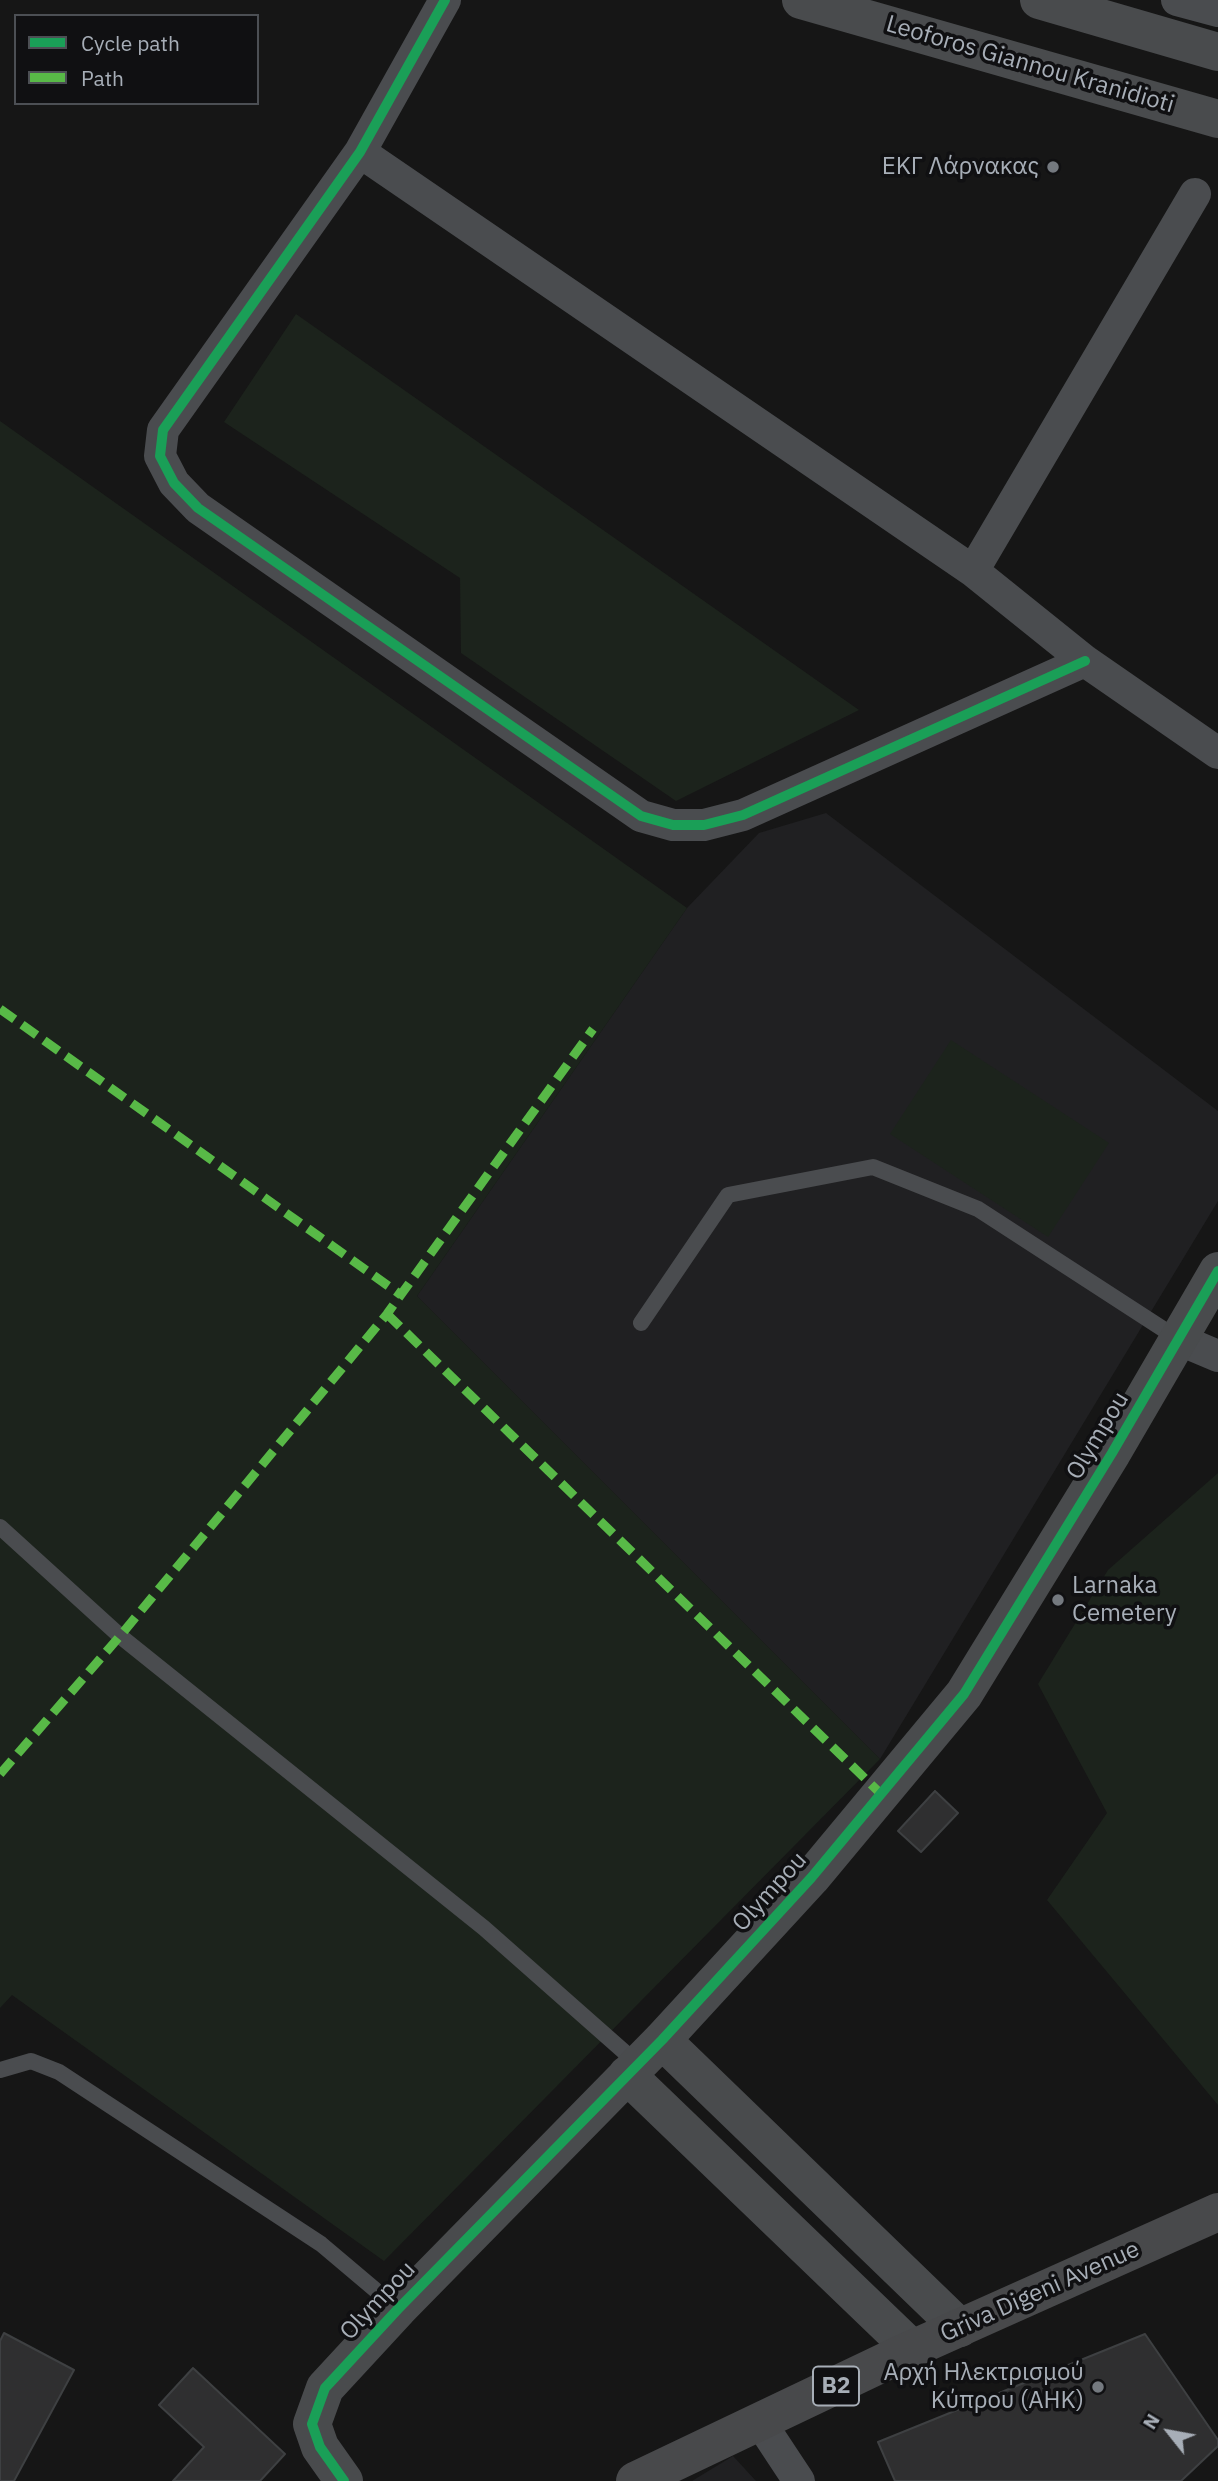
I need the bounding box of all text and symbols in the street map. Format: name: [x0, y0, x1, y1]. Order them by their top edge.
street label: Leoforos Giannou Kranidioti: [883, 10, 1177, 120]
legend: [14, 14, 259, 105]
text: Cycle path: [81, 29, 180, 57]
text: Path: [81, 64, 124, 92]
place label: ΕΚΓ Λάρνακας: [882, 153, 1039, 181]
marker: ΕΚΓ Λάρνακας: [1045, 159, 1061, 175]
street label: Olympou: [1061, 1387, 1135, 1485]
place label: Larnaka Cemetery: [1072, 1572, 1177, 1628]
marker: Larnaka Cemetery: [1050, 1592, 1066, 1608]
street label: Olympou: [727, 1846, 813, 1938]
street label: Griva Digeni Avenue: [936, 2235, 1144, 2349]
street label: Olympou: [334, 2256, 422, 2346]
place label: Αρχή Ηλεκτρισμού Κύπρου (ΑΗΚ): [884, 2359, 1084, 2415]
road number: B2: [813, 2366, 859, 2406]
marker: Αρχή Ηλεκτρισμού Κύπρου (ΑΗΚ): [1090, 2379, 1106, 2395]
north arrow: [1134, 2397, 1204, 2467]
text: N: [1137, 2409, 1165, 2433]

